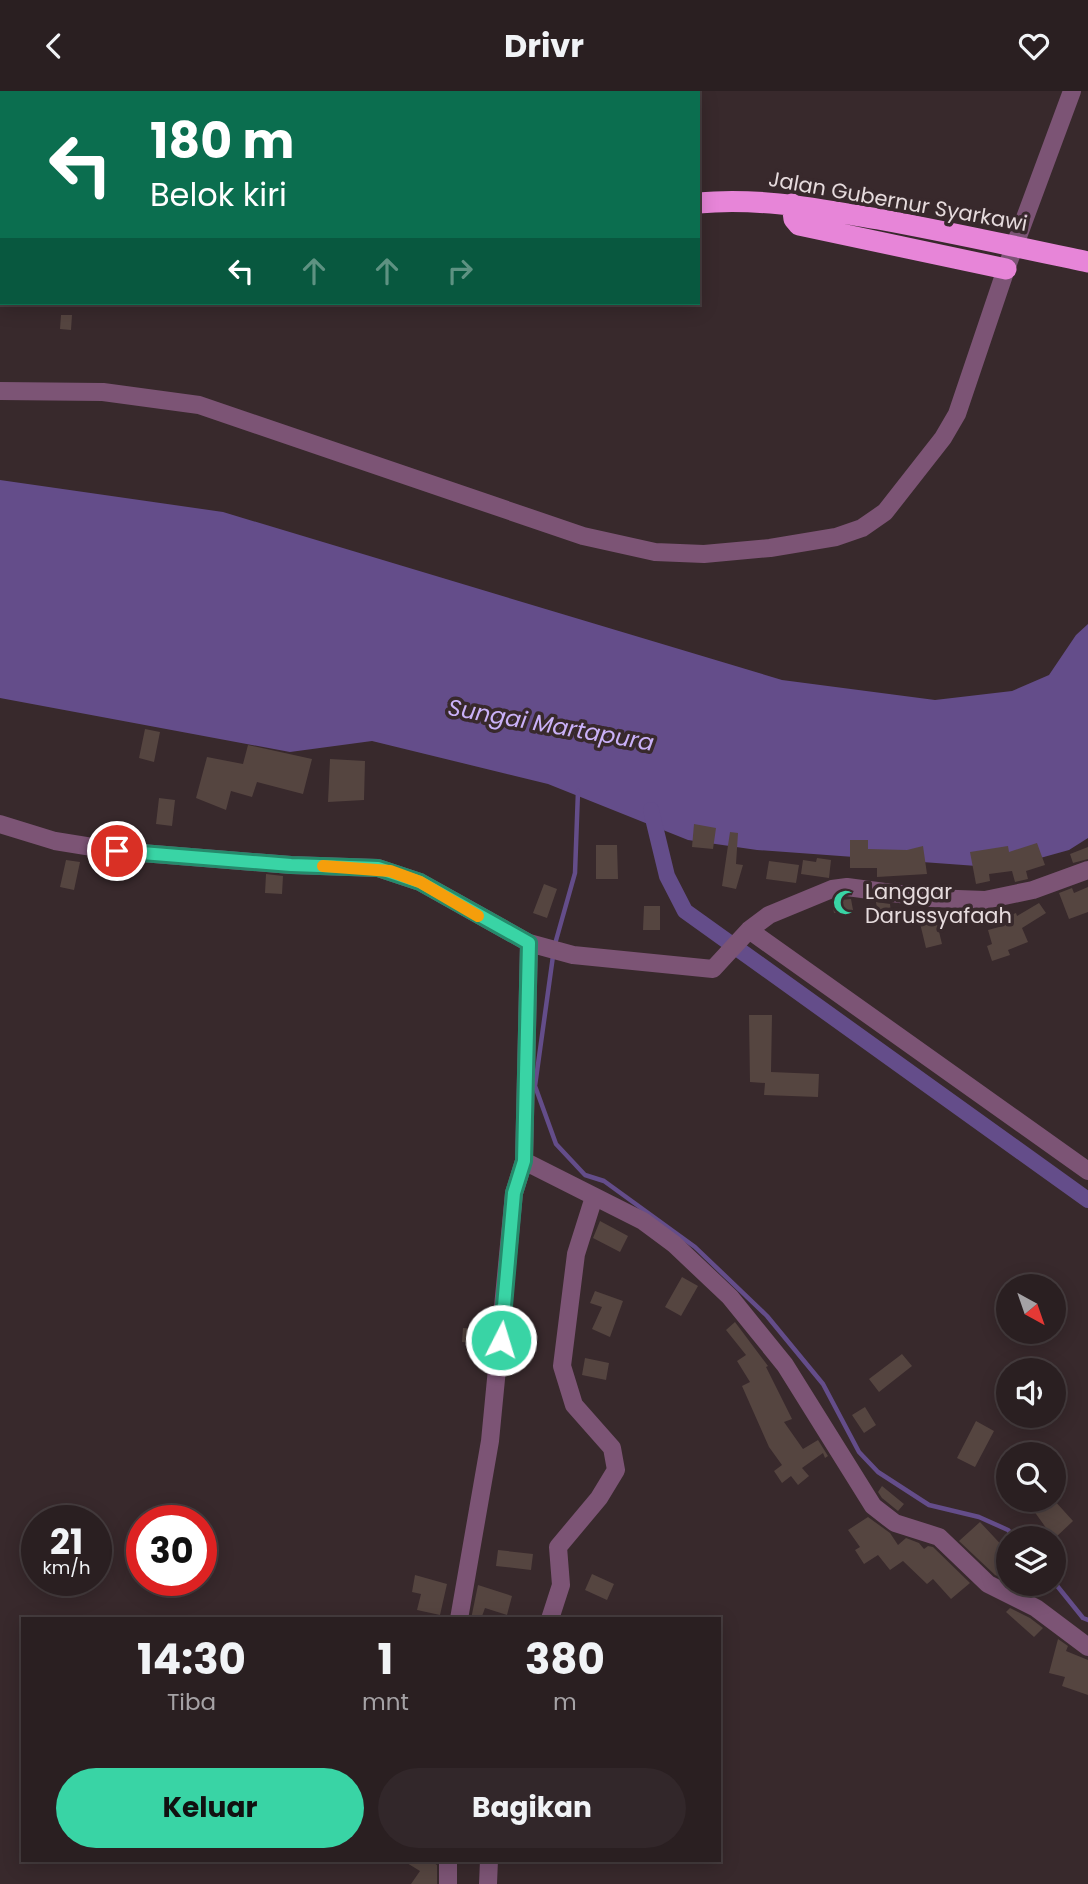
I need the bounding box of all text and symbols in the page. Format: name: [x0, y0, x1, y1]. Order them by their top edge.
text: Drivr: [504, 23, 584, 68]
icon: back: [35, 27, 73, 65]
icon: heart: [1015, 27, 1053, 65]
text: 180 m: [150, 107, 294, 175]
icon: left: [35, 119, 126, 210]
street label: Jalan Gubernur Syarkawi: [766, 164, 1030, 238]
text: Belok kiri: [150, 172, 287, 217]
icon: left: [222, 252, 260, 290]
icon: ahead: [295, 252, 333, 290]
icon: ahead: [368, 252, 406, 290]
icon: right: [441, 252, 479, 290]
water label: Sungai Martapura: [445, 691, 657, 759]
pin: [87, 821, 147, 881]
icon: arrive: [98, 832, 136, 870]
place label: Langgar Darussyafaah: [865, 877, 1012, 930]
mosque icon: Langgar Darussyafaah: [831, 889, 859, 917]
north arrow: [996, 1274, 1066, 1344]
map controls: [996, 1274, 1066, 1596]
position arrow: [464, 1303, 538, 1377]
button: sound: [996, 1358, 1066, 1428]
button: search: [996, 1442, 1066, 1512]
speed limit sign: 30: [126, 1505, 217, 1596]
text: 21: [50, 1517, 83, 1566]
button: layers: [996, 1526, 1066, 1596]
text: km/h: [43, 1555, 90, 1580]
text: 14:30: [137, 1630, 246, 1689]
text: 1: [378, 1630, 393, 1689]
text: 380: [525, 1630, 605, 1689]
text: Tiba: [167, 1686, 216, 1718]
text: mnt: [362, 1686, 409, 1718]
text: m: [553, 1686, 577, 1718]
button: Keluar: [56, 1768, 364, 1848]
button: Bagikan: [378, 1768, 686, 1848]

